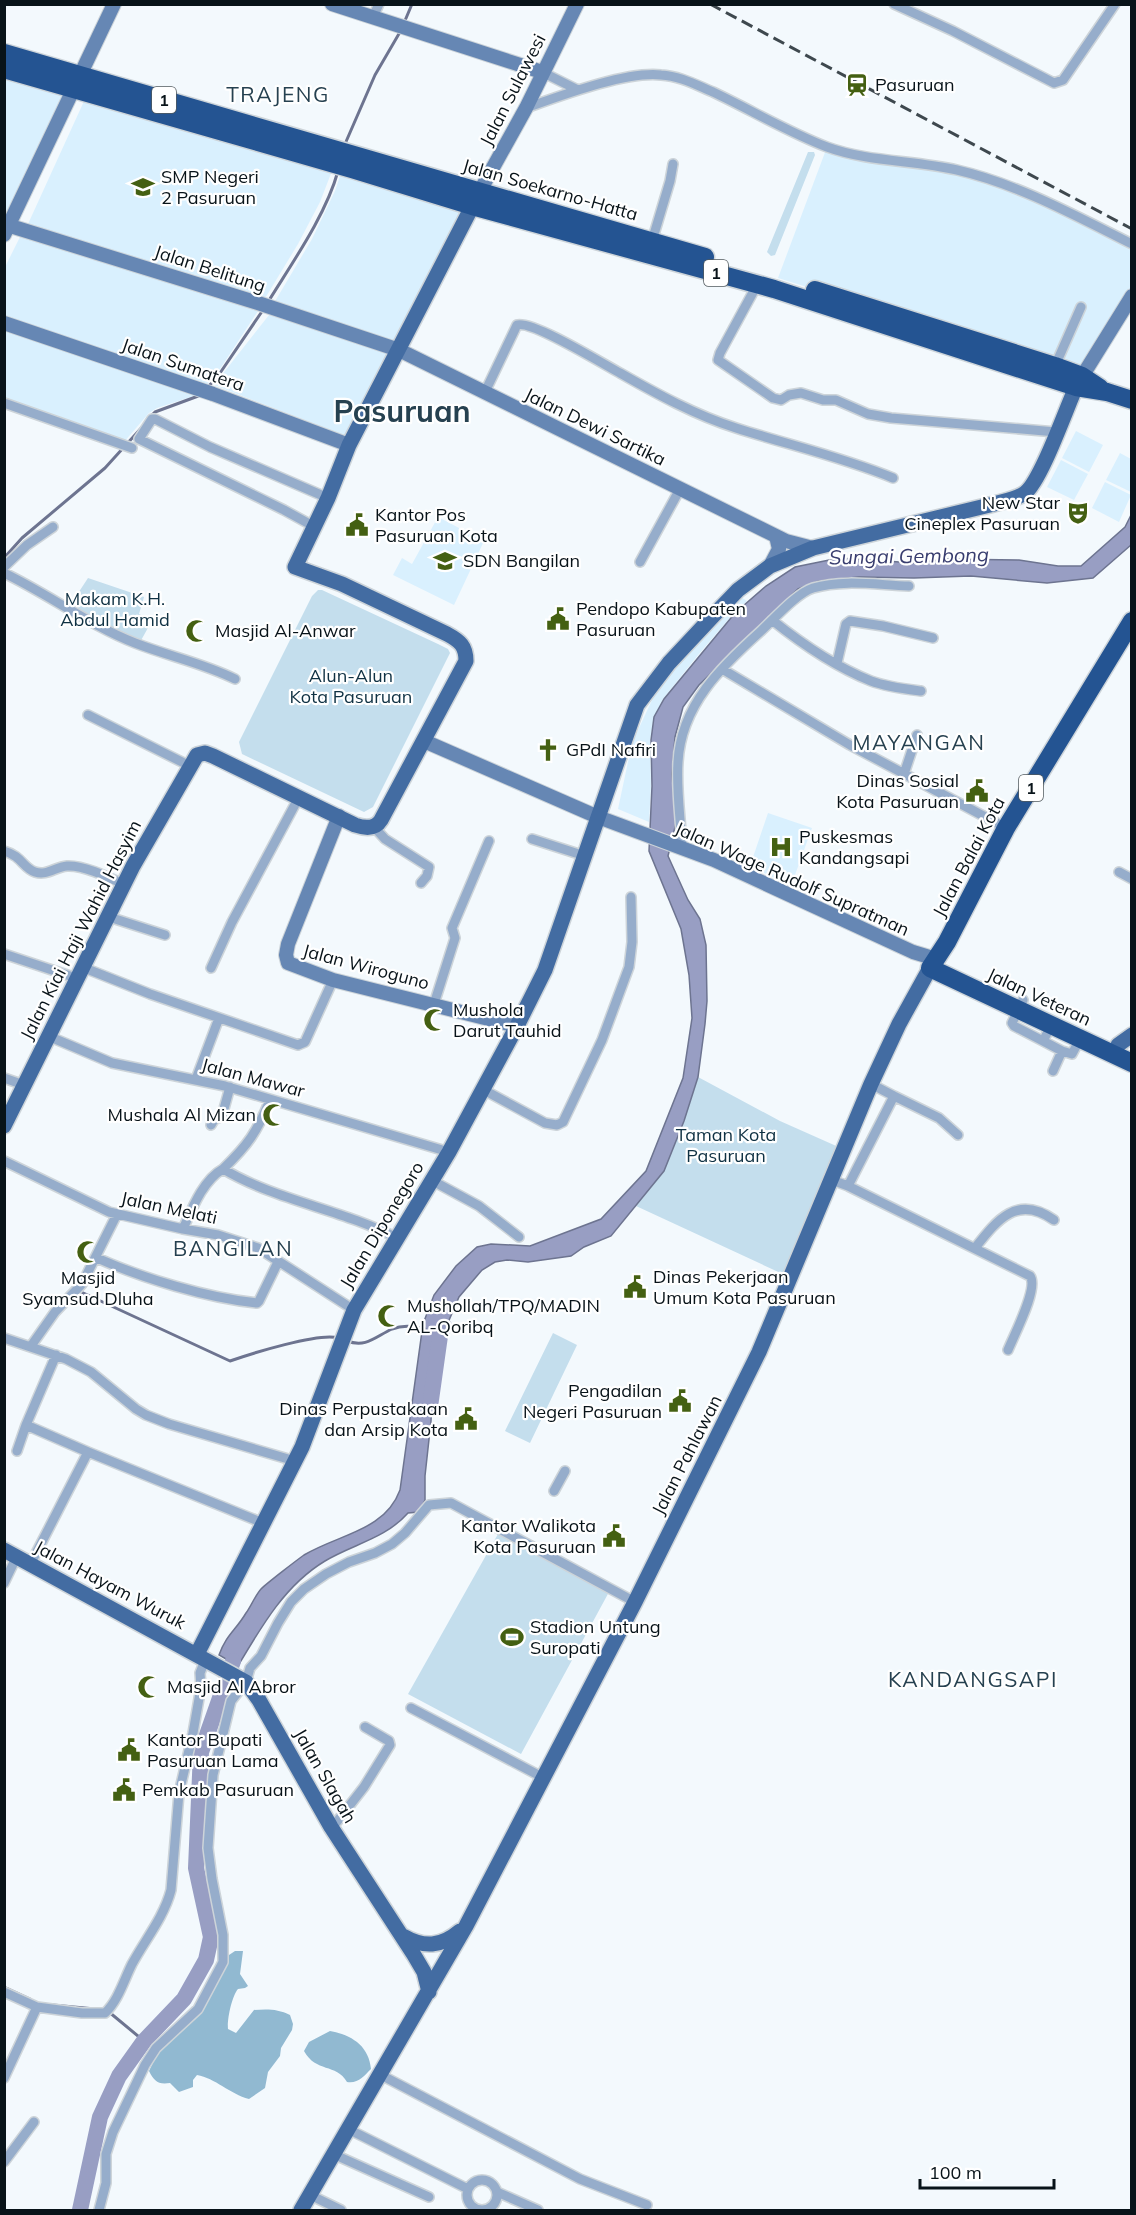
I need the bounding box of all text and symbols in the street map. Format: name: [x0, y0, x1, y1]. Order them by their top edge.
street label: Jalan Sulawesi: [475, 30, 551, 149]
station icon: Pasuruan: [844, 72, 870, 98]
place label: Pasuruan: [875, 73, 955, 96]
district label: TRAJENG: [226, 81, 330, 107]
road number: 1: [152, 87, 176, 113]
street label: Jalan Soekarno-Hatta: [460, 153, 640, 226]
place label: SMP Negeri 2 Pasuruan: [161, 165, 259, 209]
school or university icon: SMP Negeri 2 Pasuruan: [130, 174, 156, 200]
street label: Jalan Belitung: [152, 240, 269, 297]
road number: 1: [704, 260, 728, 286]
street label: Jalan Sumatera: [119, 333, 248, 396]
street label: Jalan Dewi Sartika: [521, 382, 670, 471]
district label: Pasuruan: [333, 392, 471, 430]
place label: New Star Cineplex Pasuruan: [904, 491, 1060, 535]
theatre icon: New Star Cineplex Pasuruan: [1065, 500, 1091, 526]
place label: Kantor Pos Pasuruan Kota: [375, 503, 498, 547]
public building icon: Kantor Pos Pasuruan Kota: [344, 512, 370, 538]
water label: Sungai Gembong: [829, 542, 989, 569]
school or university icon: SDN Bangilan: [432, 548, 458, 574]
place label: SDN Bangilan: [463, 549, 580, 572]
park label: Makam K.H. Abdul Hamid: [60, 587, 170, 631]
place label: Pendopo Kabupaten Pasuruan: [576, 597, 746, 641]
public building icon: Pendopo Kabupaten Pasuruan: [545, 606, 571, 632]
mosque icon: Masjid Al-Anwar: [184, 618, 210, 644]
place label: Masjid Al-Anwar: [215, 619, 356, 642]
park label: Alun-Alun Kota Pasuruan: [290, 664, 412, 708]
district label: MAYANGAN: [852, 729, 986, 755]
church icon: GPdI Nafiri: [535, 737, 561, 763]
place label: GPdI Nafiri: [566, 738, 656, 761]
place label: Dinas Sosial Kota Pasuruan: [836, 769, 959, 813]
road number: 1: [1019, 775, 1043, 801]
public building icon: Dinas Sosial Kota Pasuruan: [964, 778, 990, 804]
street label: Jalan Balai Kota: [927, 793, 1010, 921]
street label: Jalan Kiai Haji Wahid Hasyim: [15, 816, 146, 1043]
street label: Jalan Wage Rudolf Supratman: [671, 816, 913, 941]
place label: Puskesmas Kandangsapi: [799, 825, 910, 869]
hospital icon: Puskesmas Kandangsapi: [768, 834, 794, 860]
street label: Jalan Wiroguno: [300, 939, 432, 994]
street label: Jalan Veteran: [984, 962, 1095, 1031]
place label: Mushola Darut Tauhid: [453, 998, 561, 1042]
mosque icon: Mushola Darut Tauhid: [422, 1007, 448, 1033]
street label: Jalan Mawar: [199, 1053, 308, 1102]
mosque icon: Mushala Al Mizan: [261, 1102, 287, 1128]
place label: Mushala Al Mizan: [108, 1103, 256, 1126]
park label: Taman Kota Pasuruan: [676, 1123, 776, 1167]
street label: Jalan Diponegoro: [335, 1157, 429, 1292]
street label: Jalan Melati: [119, 1186, 219, 1229]
district label: BANGILAN: [173, 1235, 293, 1261]
mosque icon: Masjid Syamsud Dluha: [75, 1239, 101, 1265]
place label: Dinas Pekerjaan Umum Kota Pasuruan: [653, 1265, 836, 1309]
place label: Masjid Syamsud Dluha: [22, 1266, 154, 1310]
public building icon: Dinas Pekerjaan Umum Kota Pasuruan: [622, 1274, 648, 1300]
place label: Mushollah/TPQ/MADIN AL-Qoribq: [407, 1294, 600, 1338]
mosque icon: Mushollah/TPQ/MADIN AL-Qoribq: [376, 1303, 402, 1329]
place label: Pengadilan Negeri Pasuruan: [523, 1379, 662, 1423]
public building icon: Pengadilan Negeri Pasuruan: [667, 1388, 693, 1414]
street label: Jalan Pahlawan: [646, 1391, 727, 1519]
place label: Dinas Perpustakaan dan Arsip Kota: [279, 1397, 448, 1441]
public building icon: Dinas Perpustakaan dan Arsip Kota: [453, 1406, 479, 1432]
place label: Kantor Walikota Kota Pasuruan: [461, 1514, 596, 1558]
public building icon: Kantor Walikota Kota Pasuruan: [601, 1523, 627, 1549]
street label: Jalan Hayam Wuruk: [31, 1535, 190, 1634]
place label: Stadion Untung Suropati: [530, 1615, 661, 1659]
sports icon: Stadion Untung Suropati: [499, 1624, 525, 1650]
district label: KANDANGSAPI: [888, 1666, 1058, 1692]
mosque icon: Masjid Al Abror: [136, 1674, 162, 1700]
place label: Masjid Al Abror: [167, 1675, 296, 1698]
street label: Jalan Slagah: [289, 1724, 362, 1827]
place label: Kantor Bupati Pasuruan Lama: [147, 1728, 279, 1772]
public building icon: Kantor Bupati Pasuruan Lama: [116, 1737, 142, 1763]
public building icon: Pemkab Pasuruan: [111, 1777, 137, 1803]
place label: Pemkab Pasuruan: [142, 1778, 294, 1801]
scale bar: [920, 2152, 1054, 2190]
text: 100 m: [929, 2161, 982, 2184]

